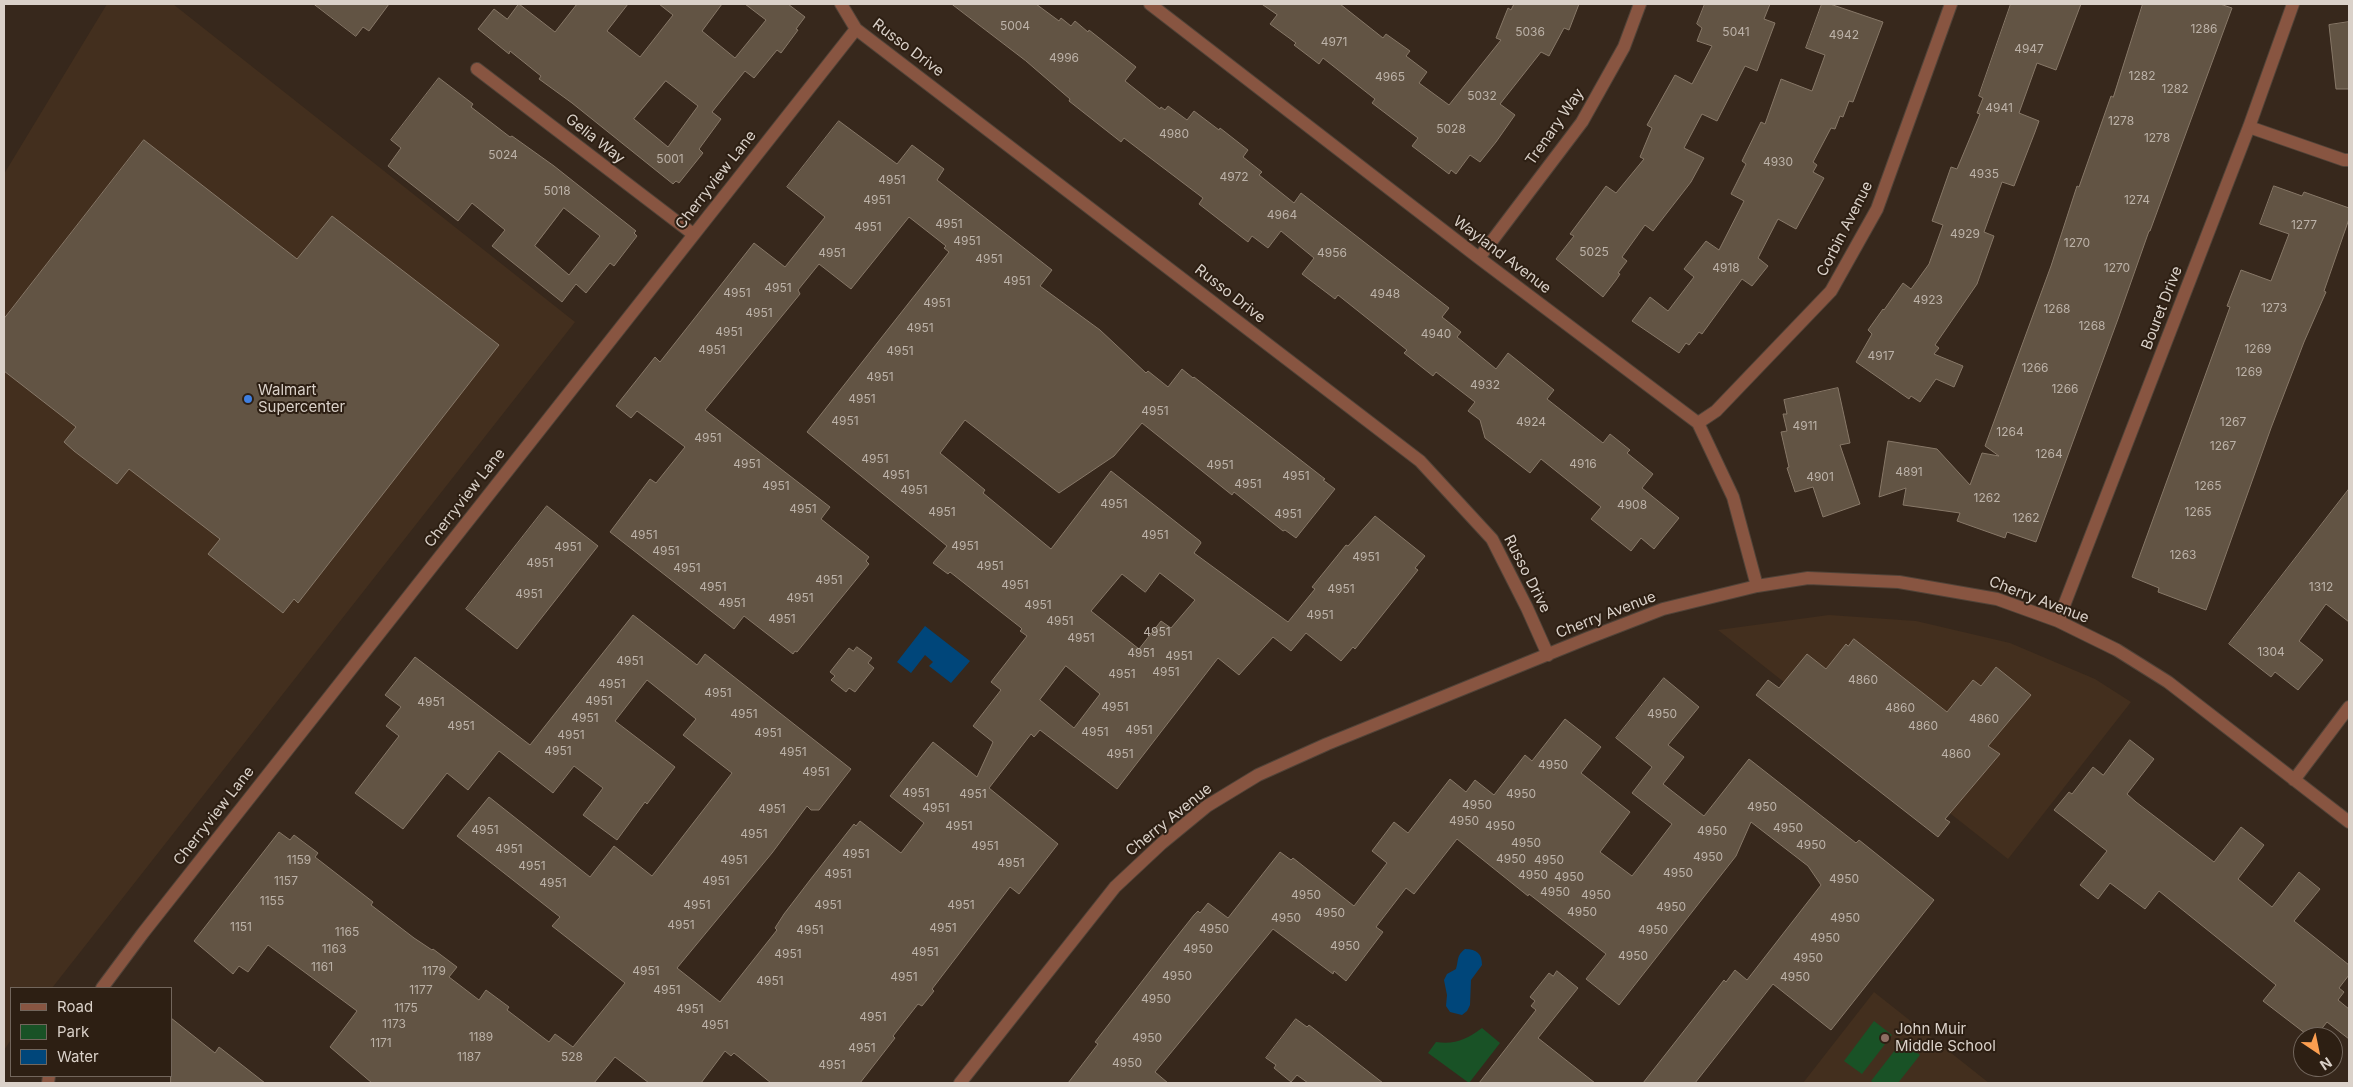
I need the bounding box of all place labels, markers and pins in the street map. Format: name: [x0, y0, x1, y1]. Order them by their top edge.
place label: Walmart Supercenter: [258, 381, 345, 416]
marker: Walmart Supercenter: [242, 393, 254, 405]
place label: John Muir Middle School: [1895, 1020, 1996, 1055]
marker: John Muir Middle School: [1879, 1032, 1891, 1044]

